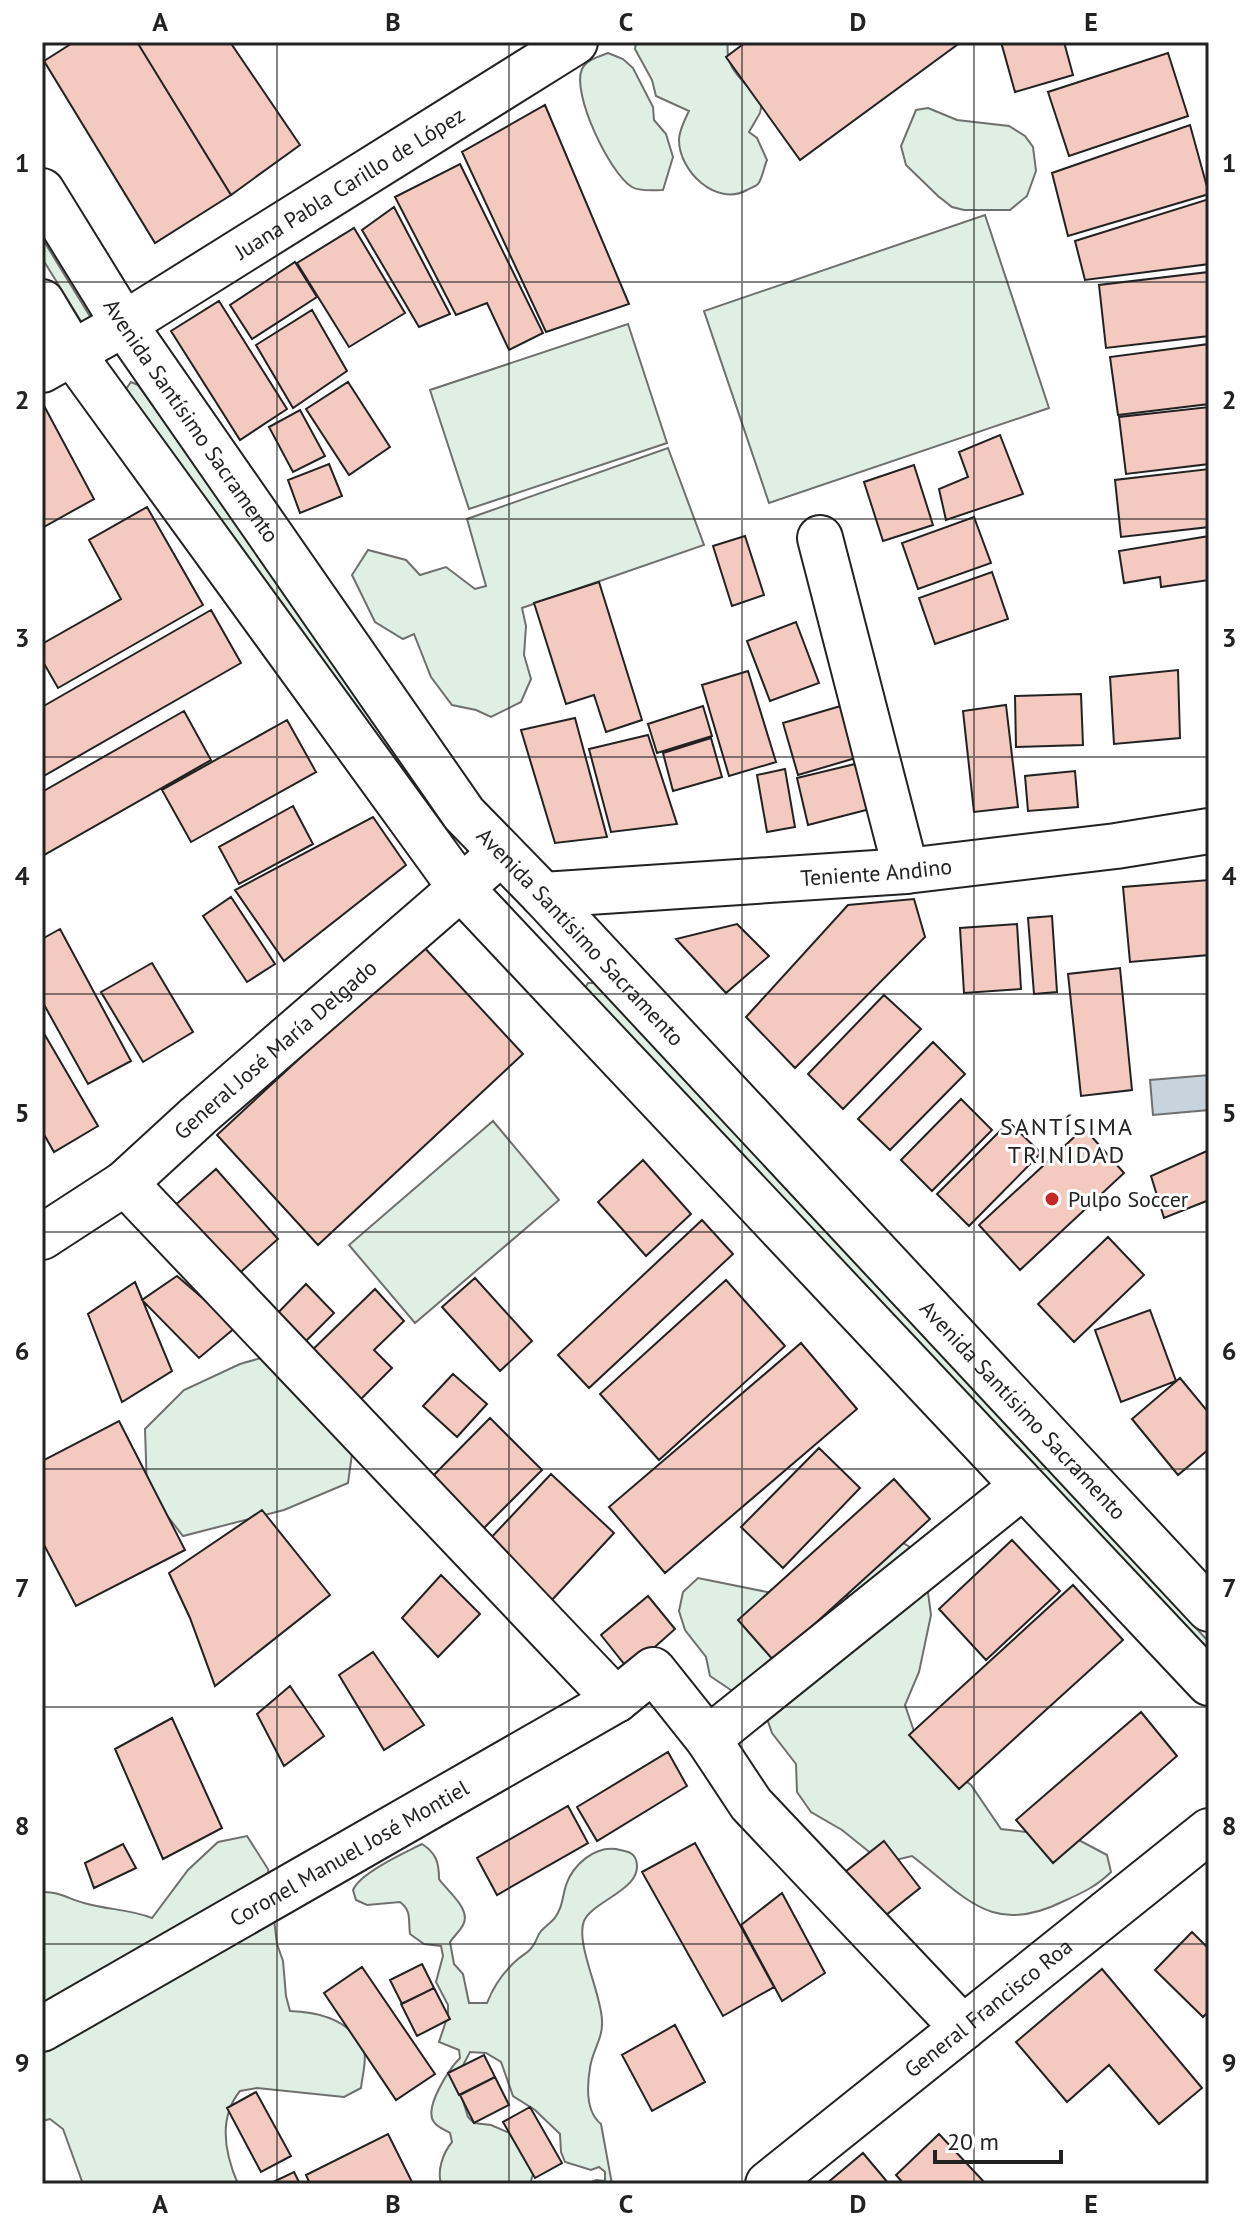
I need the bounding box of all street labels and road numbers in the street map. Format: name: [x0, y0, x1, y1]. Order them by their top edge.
street label: Juana Pabla Carillo de López: [228, 101, 470, 266]
street label: Avenida Santísimo Sacramento: [98, 293, 285, 548]
street label: Avenida Santísimo Sacramento: [471, 822, 691, 1052]
street label: Teniente Andino: [800, 852, 953, 892]
street label: General José María Delgado: [168, 953, 382, 1145]
street label: Avenida Santísimo Sacramento: [914, 1294, 1133, 1526]
street label: Coronel Manuel José Montiel: [225, 1773, 474, 1932]
street label: General Francisco Roa: [898, 1932, 1078, 2084]

